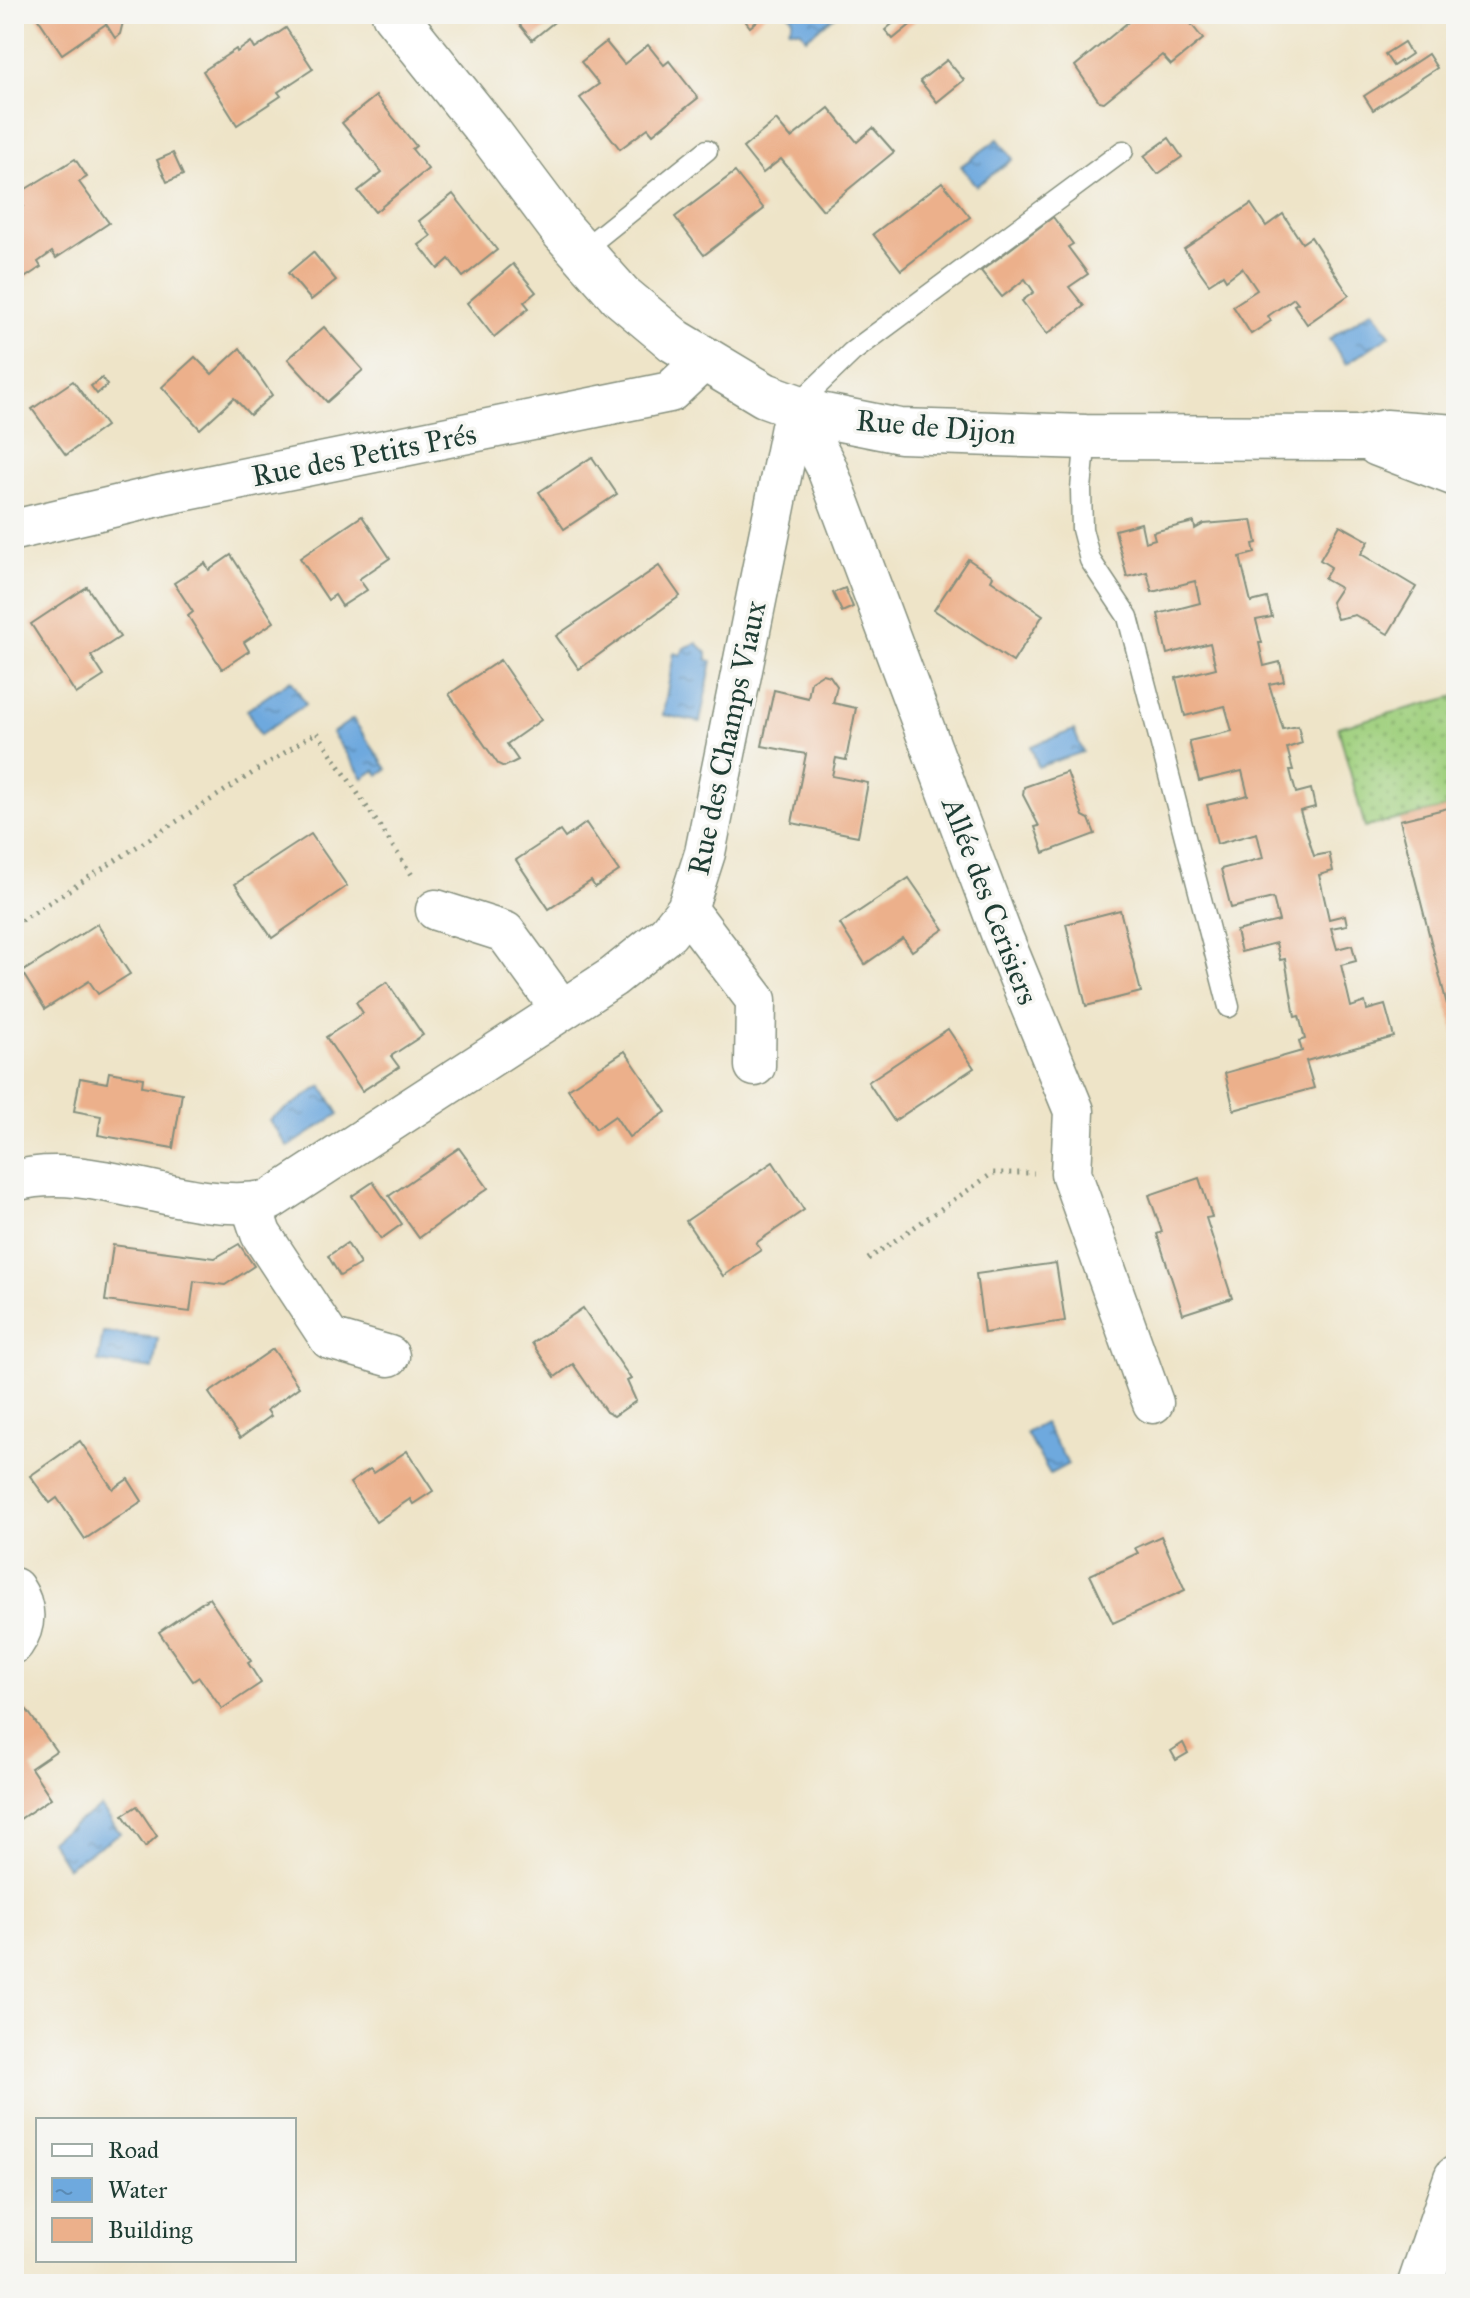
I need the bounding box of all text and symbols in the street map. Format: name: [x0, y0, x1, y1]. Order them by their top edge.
street label: Rue de Dijon: [854, 402, 1018, 452]
street label: Rue des Petits Prés: [249, 416, 479, 494]
street label: Rue des Champs Viaux: [680, 598, 774, 878]
street label: Allée des Cerisiers: [933, 790, 1046, 1010]
legend: [36, 2118, 296, 2262]
text: Road: [108, 2135, 159, 2165]
text: Water: [108, 2175, 167, 2205]
text: Building: [108, 2215, 193, 2245]

